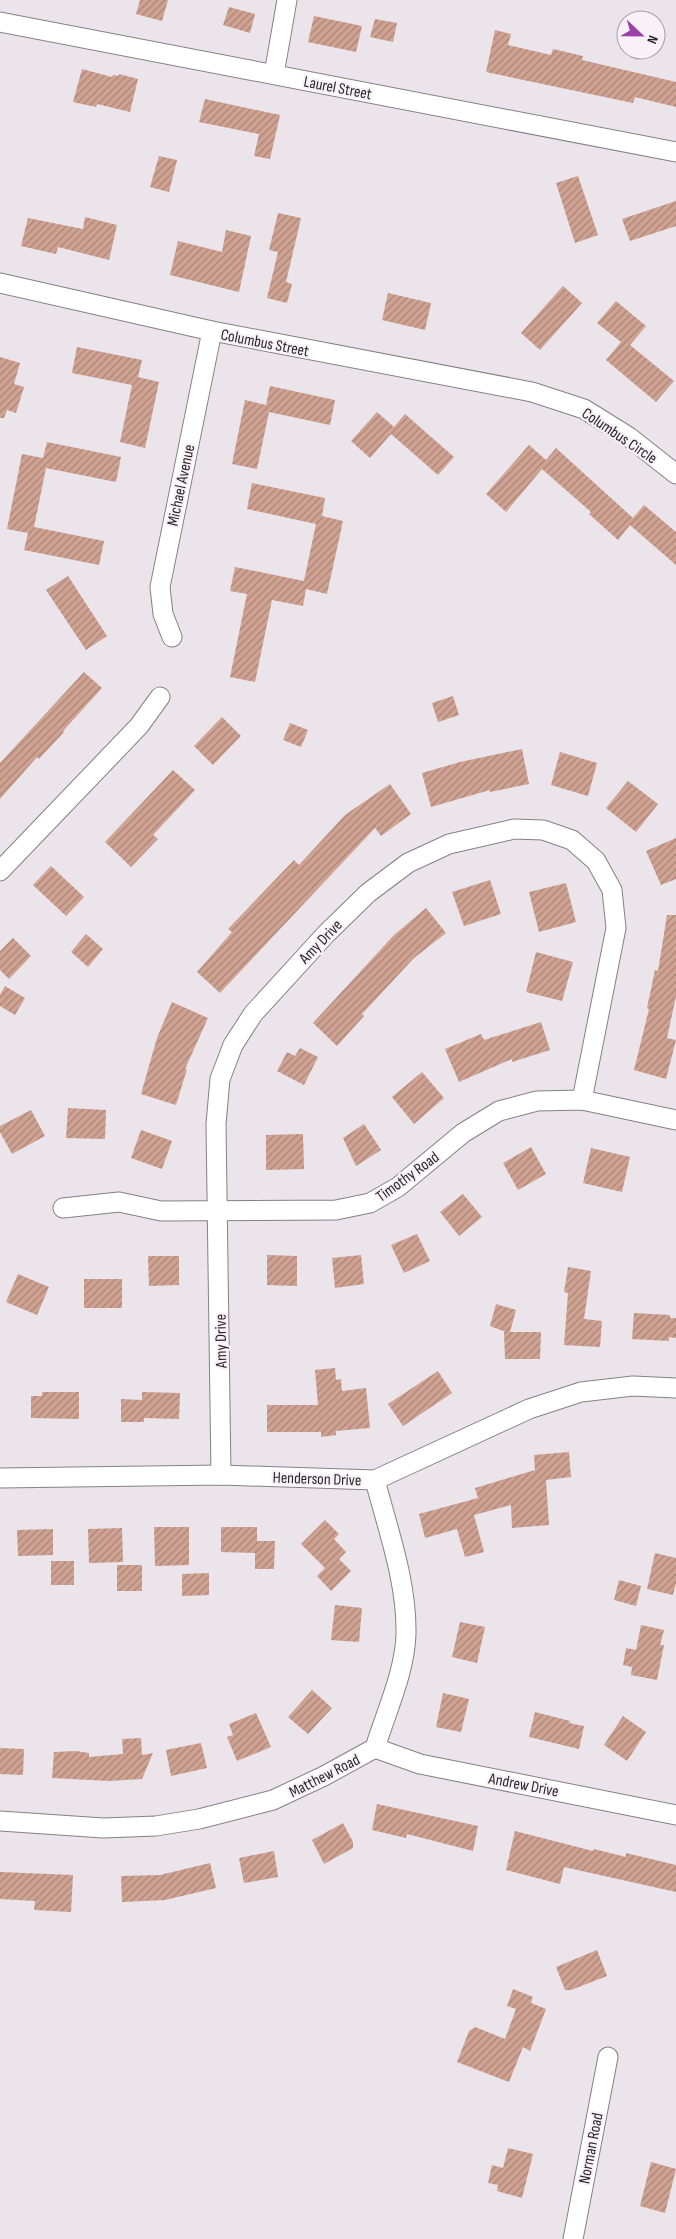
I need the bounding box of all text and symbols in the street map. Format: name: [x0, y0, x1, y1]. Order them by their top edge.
north arrow: [616, 10, 666, 60]
text: N: [643, 33, 662, 46]
street label: Laurel Street: [302, 73, 373, 104]
street label: Columbus Street: [219, 326, 311, 361]
street label: Columbus Circle: [578, 404, 660, 468]
street label: Michael Avenue: [164, 443, 199, 528]
street label: Amy Drive: [295, 916, 347, 969]
street label: Timothy Road: [373, 1148, 443, 1206]
street label: Amy Drive: [212, 1314, 231, 1369]
street label: Henderson Drive: [272, 1468, 362, 1491]
street label: Matthew Road: [286, 1750, 363, 1802]
street label: Andrew Drive: [486, 1769, 560, 1802]
street label: Norman Road: [575, 2111, 608, 2185]

